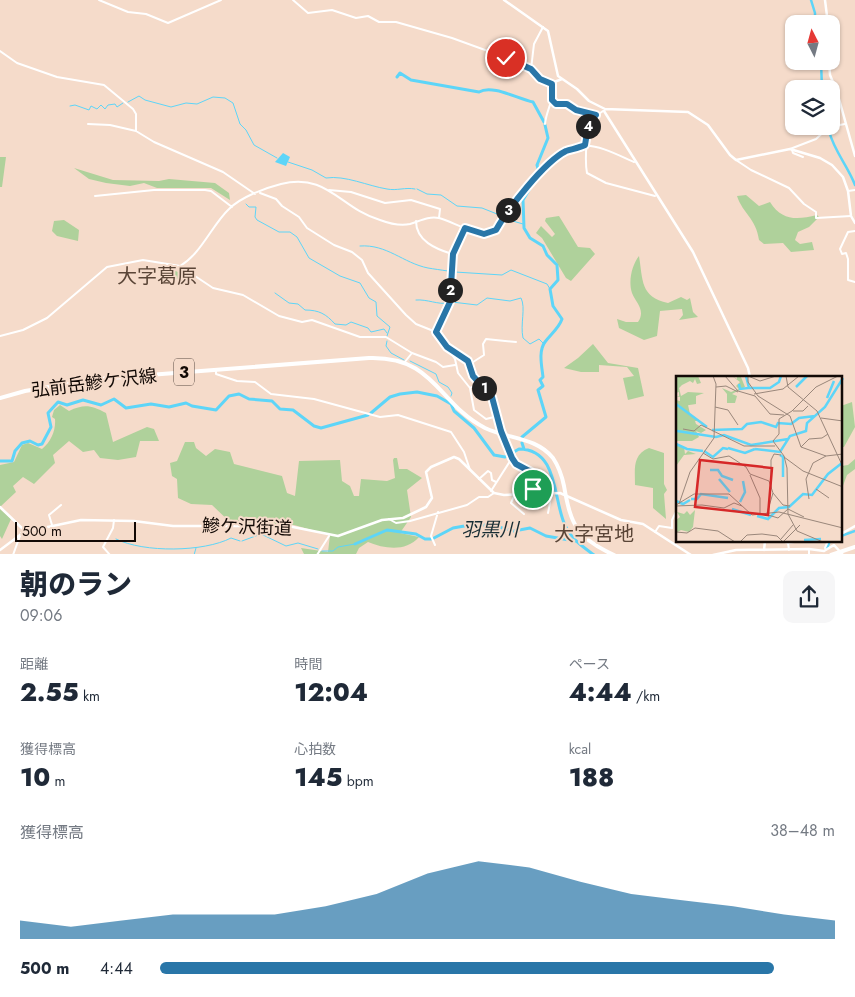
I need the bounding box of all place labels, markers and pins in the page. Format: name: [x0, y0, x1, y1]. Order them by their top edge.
pin: [485, 37, 527, 79]
pin: 4: [576, 114, 600, 138]
pin: 3: [496, 198, 520, 222]
pin: 2: [438, 278, 462, 302]
pin: 1: [472, 376, 496, 400]
pin: [512, 468, 554, 510]

